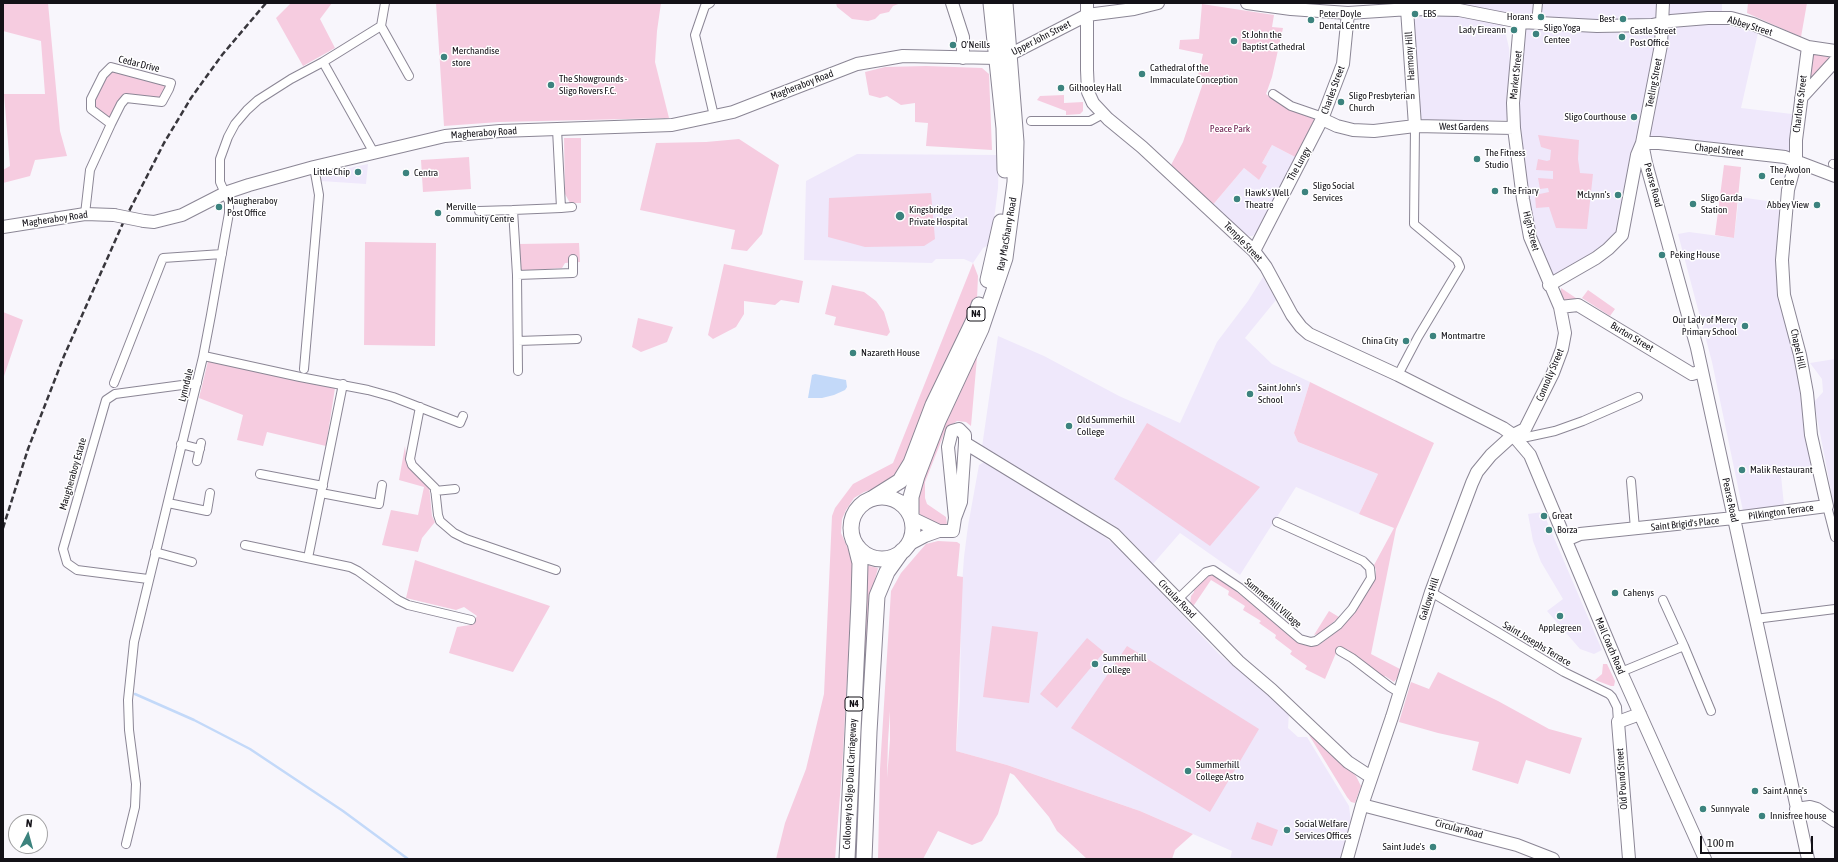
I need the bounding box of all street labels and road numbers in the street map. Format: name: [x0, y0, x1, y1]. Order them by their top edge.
street label: Abbey Street: [1726, 14, 1774, 38]
street label: Upper John Street: [1009, 18, 1073, 58]
street label: Harmony Hill: [1403, 31, 1417, 81]
street label: Market Street: [1507, 50, 1525, 100]
street label: Cedar Drive: [117, 53, 161, 75]
street label: Teeling Street: [1643, 57, 1665, 109]
street label: Charles Street: [1319, 64, 1347, 116]
street label: Magheraboy Road: [769, 68, 835, 102]
street label: Charlotte Street: [1791, 75, 1809, 133]
street label: West Gardens: [1439, 121, 1489, 133]
street label: Magheraboy Road: [450, 125, 518, 141]
street label: Chapel Street: [1694, 141, 1744, 159]
street label: The Lungy: [1285, 145, 1313, 183]
street label: Pearse Road: [1641, 161, 1665, 209]
street label: Ray MacSharry Road: [995, 196, 1019, 272]
street label: Magheraboy Road: [21, 208, 89, 230]
street label: High Street: [1520, 210, 1542, 252]
street label: Temple Street: [1221, 220, 1265, 264]
road number: N4: [967, 307, 985, 321]
street label: Burton Street: [1608, 319, 1656, 355]
street label: Chapel Hill: [1788, 328, 1808, 370]
street label: Connolly Street: [1533, 347, 1567, 403]
street label: Lynndale: [176, 367, 196, 403]
street label: Maugheraboy Estate: [57, 436, 89, 512]
street label: Pearse Road: [1719, 477, 1741, 523]
street label: Pilkington Terrace: [1748, 501, 1814, 523]
street label: Saint Brigid's Place: [1650, 514, 1720, 534]
street label: Summerhill Village: [1242, 576, 1304, 630]
street label: Gallows Hill: [1416, 576, 1442, 622]
street label: Circular Road: [1156, 577, 1198, 621]
street label: Mail Coach Road: [1593, 616, 1627, 676]
street label: Saint Josephs Terrace: [1501, 619, 1573, 669]
road number: N4: [845, 697, 863, 711]
street label: Collooney to Sligo Dual Carriageway: [841, 718, 859, 850]
street label: Old Pound Street: [1614, 748, 1630, 810]
street label: Circular Road: [1434, 817, 1484, 841]

